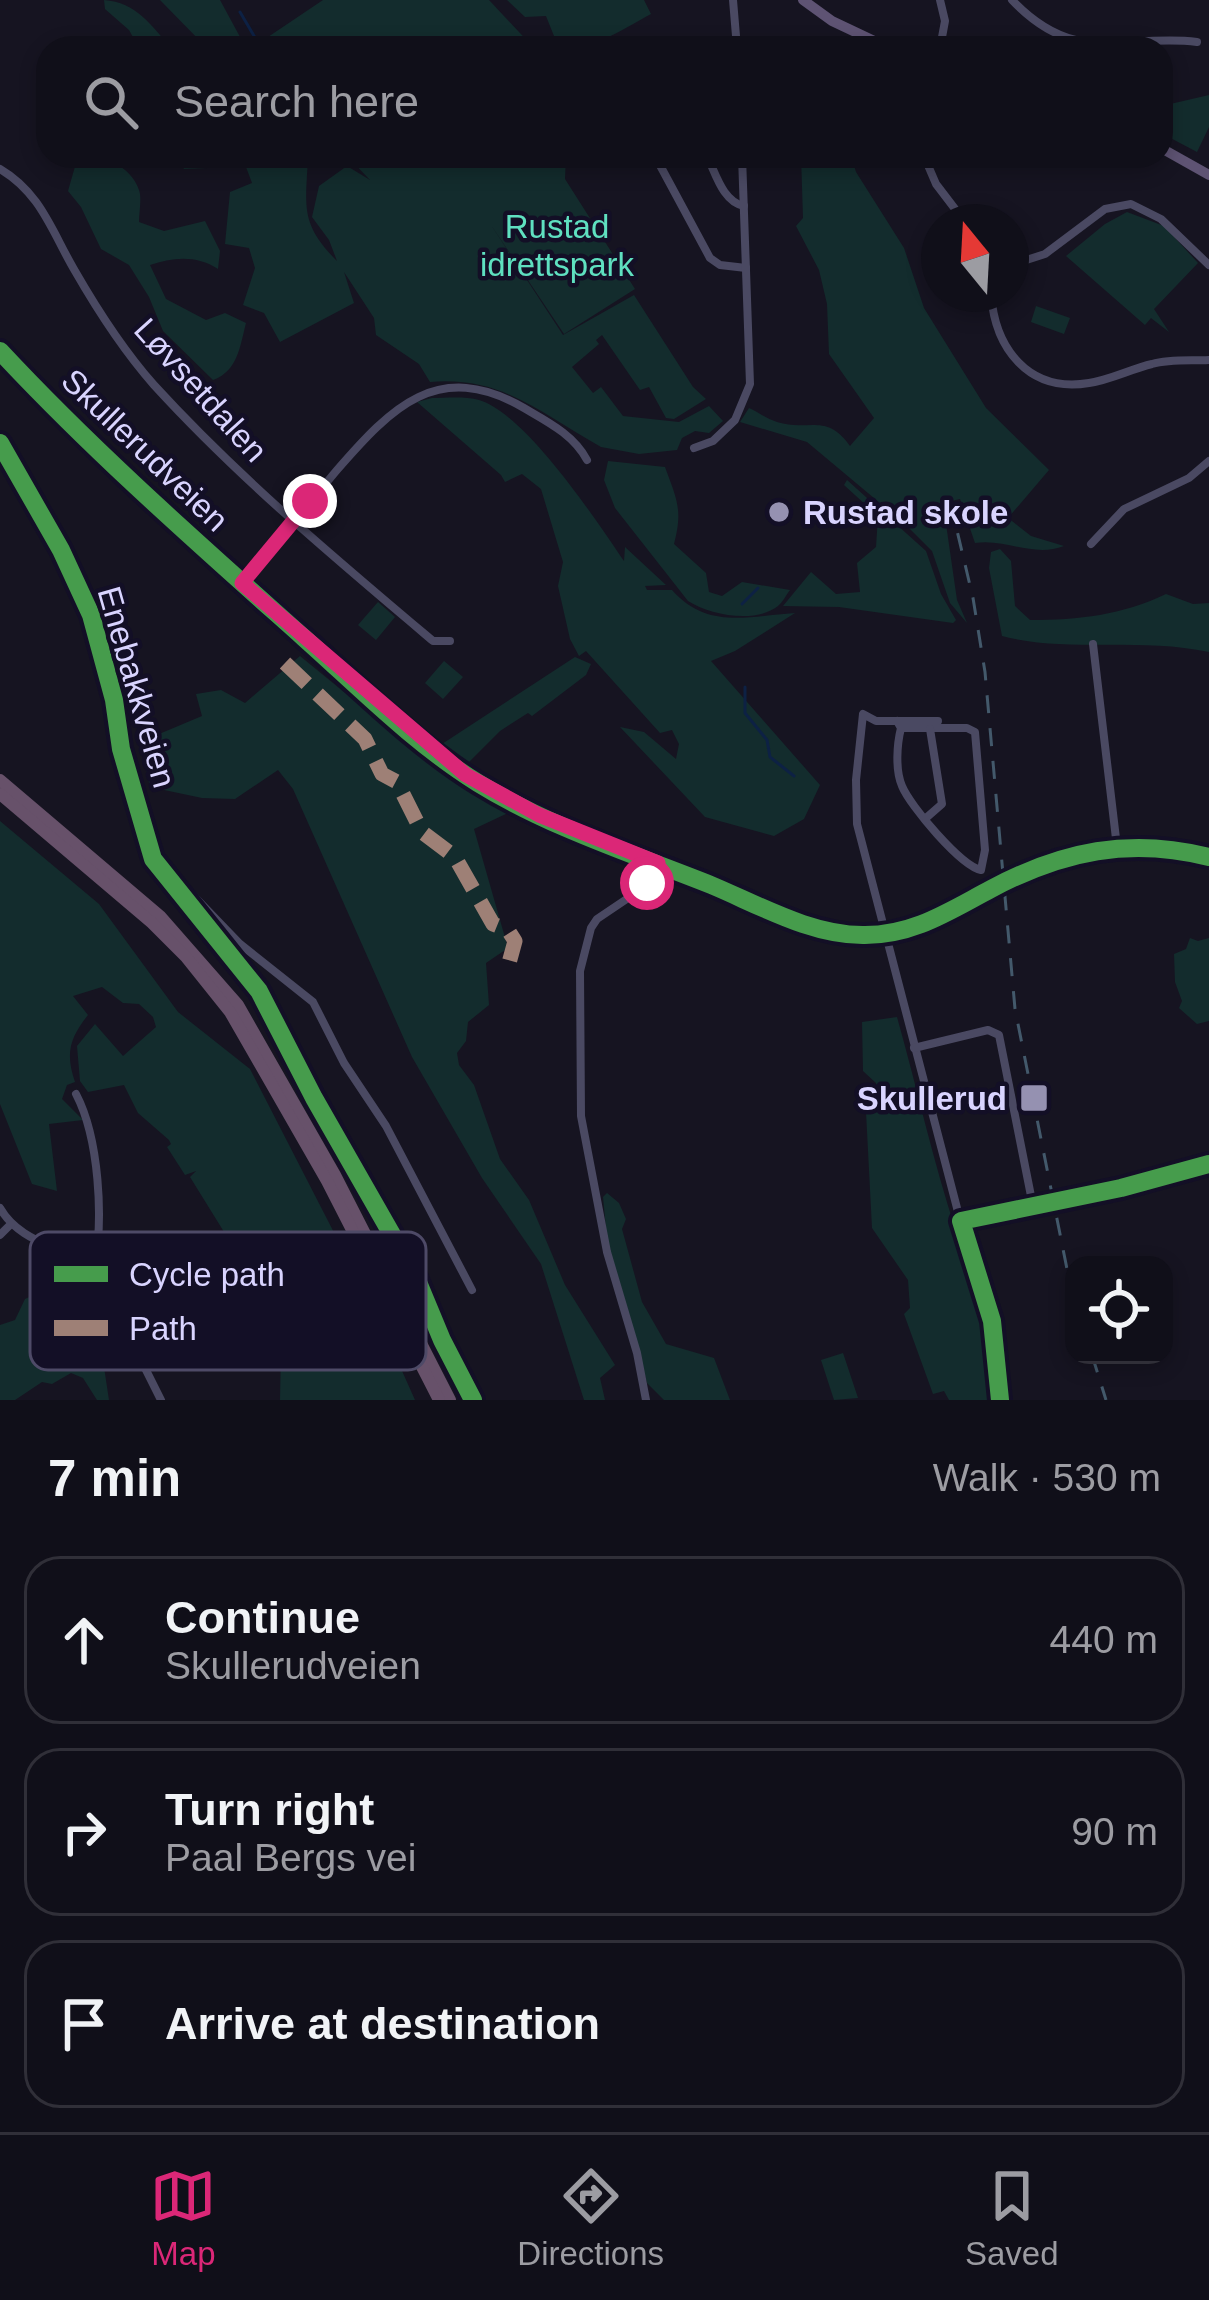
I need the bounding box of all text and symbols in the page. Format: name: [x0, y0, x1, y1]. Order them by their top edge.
search box: [36, 36, 1173, 168]
icon: search: [78, 69, 144, 135]
text: Search here: [174, 76, 419, 127]
north arrow: [921, 204, 1029, 312]
park label: Rustad idrettspark: [480, 208, 635, 283]
street label: Løvsetdalen: [127, 311, 275, 469]
street label: Skullerudveien: [54, 362, 236, 538]
route end: [283, 474, 337, 528]
place label: Rustad skole: [803, 494, 1008, 531]
marker: Rustad skole: [766, 499, 792, 525]
street label: Enebakkveien: [91, 582, 183, 792]
route start: [620, 856, 674, 910]
place label: Skullerud: [857, 1080, 1007, 1117]
marker: Skullerud: [1018, 1082, 1050, 1114]
legend: [30, 1232, 426, 1370]
text: Cycle path: [129, 1256, 285, 1293]
map controls: [1065, 1256, 1173, 1364]
button: locate: [1065, 1256, 1173, 1364]
text: Path: [129, 1310, 197, 1347]
text: 7 min: [48, 1450, 181, 1507]
text: Walk · 530 m: [933, 1456, 1161, 1499]
text: Continue: [165, 1592, 360, 1643]
icon: ahead: [51, 1607, 117, 1673]
text: 440 m: [1050, 1618, 1158, 1661]
text: Skullerudveien: [165, 1644, 421, 1687]
text: Turn right: [165, 1784, 374, 1835]
icon: right: [51, 1799, 117, 1865]
text: 90 m: [1071, 1810, 1158, 1853]
text: Paal Bergs vei: [165, 1836, 416, 1879]
icon: arrive: [51, 1991, 117, 2057]
text: Arrive at destination: [165, 1998, 600, 2049]
tab: Map: [150, 2163, 216, 2273]
tab: Directions: [517, 2163, 664, 2273]
tab: Saved: [965, 2163, 1059, 2273]

